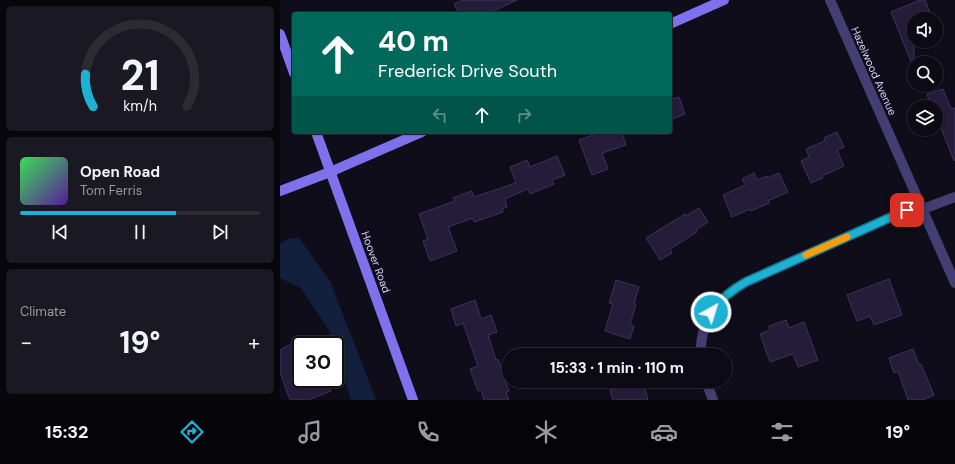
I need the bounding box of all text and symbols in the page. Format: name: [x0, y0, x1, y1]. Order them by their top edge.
map controls: [907, 12, 943, 136]
button: sound: [907, 12, 943, 48]
text: 40 m: [378, 23, 449, 60]
street label: Hazelwood Avenue: [848, 24, 900, 118]
icon: ahead: [312, 28, 364, 80]
text: 21: [120, 48, 160, 102]
button: search: [907, 56, 943, 92]
text: Frederick Drive South: [378, 59, 557, 83]
text: km/h: [123, 96, 157, 114]
button: layers: [907, 100, 943, 136]
icon: left: [429, 104, 451, 126]
icon: ahead: [471, 104, 493, 126]
icon: right: [513, 104, 535, 126]
text: Open Road: [80, 162, 160, 182]
text: Tom Ferris: [80, 182, 142, 199]
pin: [890, 193, 924, 227]
icon: arrive: [896, 199, 918, 221]
icon: previous: [49, 221, 71, 243]
icon: pause: [129, 221, 151, 243]
icon: next: [209, 221, 231, 243]
street label: Hoover Road: [358, 229, 394, 295]
position arrow: [690, 291, 732, 333]
text: Climate: [20, 303, 66, 320]
text: 19°: [120, 323, 160, 362]
text: −: [20, 328, 32, 357]
text: +: [248, 328, 260, 357]
speed limit sign: 30: [292, 336, 344, 388]
text: 15:33 · 1 min · 110 m: [550, 358, 684, 378]
icon: directions: [178, 418, 206, 446]
icon: music: [296, 418, 324, 446]
icon: phone: [414, 418, 442, 446]
icon: climate: [532, 418, 560, 446]
icon: car: [650, 418, 678, 446]
icon: filters: [768, 418, 796, 446]
text: 15:32: [45, 420, 88, 444]
text: 19°: [886, 420, 910, 444]

